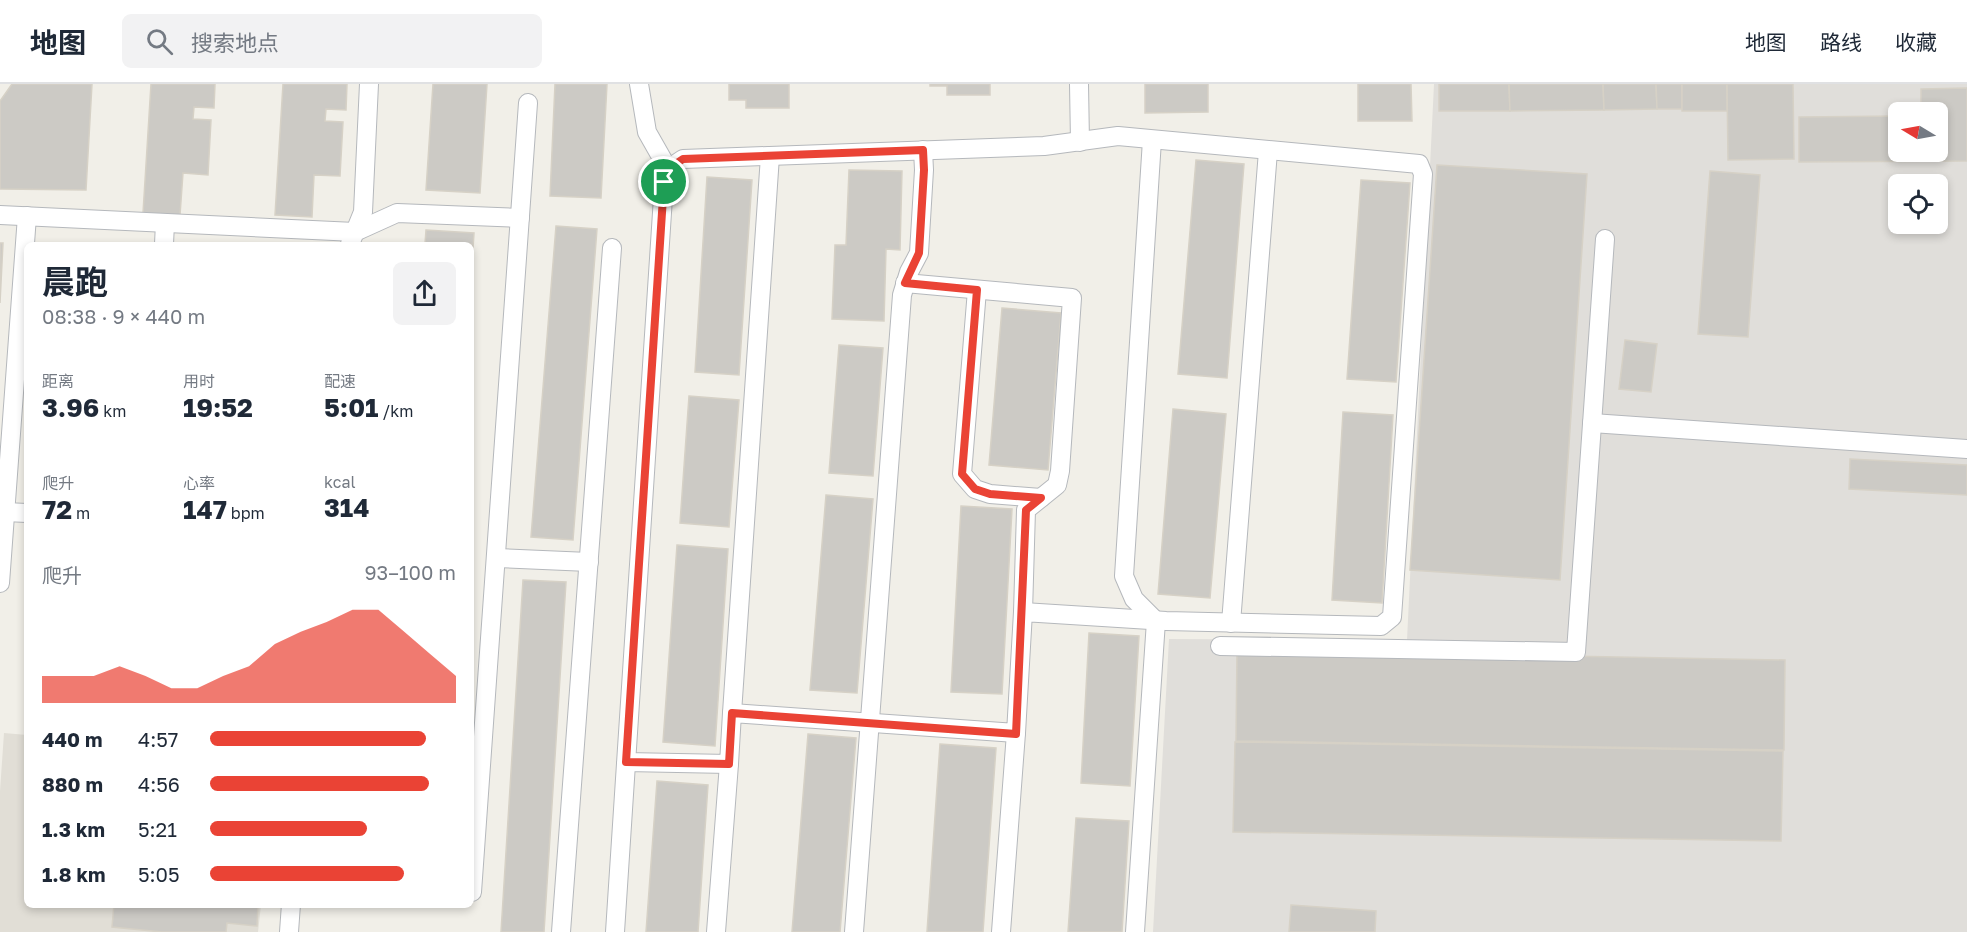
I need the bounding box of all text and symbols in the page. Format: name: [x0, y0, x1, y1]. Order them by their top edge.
search box: [122, 14, 542, 68]
icon: search: [143, 25, 176, 58]
text: 地图: [30, 26, 86, 59]
text: 搜索地点: [191, 29, 279, 56]
text: 地图: [1745, 29, 1787, 55]
text: 路线: [1820, 29, 1862, 55]
text: 收藏: [1895, 29, 1937, 55]
north arrow: [1888, 102, 1948, 162]
map controls: [1888, 102, 1948, 234]
pin: [638, 156, 689, 207]
icon: arrive: [647, 165, 680, 198]
button: locate: [1888, 174, 1948, 234]
text: 晨跑: [42, 262, 108, 301]
button: share: [393, 262, 456, 325]
text: 08:38 · 9 × 440 m: [42, 304, 205, 328]
text: 距离: [42, 371, 74, 391]
text: 用时: [183, 371, 215, 391]
text: 配速: [324, 371, 356, 391]
text: 3.96: [42, 392, 99, 423]
text: 19:52: [183, 392, 253, 423]
text: 5:01: [324, 392, 378, 423]
text: km: [99, 401, 126, 421]
text: /km: [378, 401, 413, 421]
text: kcal: [324, 472, 356, 492]
text: 爬升: [42, 473, 74, 493]
text: 心率: [183, 473, 215, 493]
text: 314: [324, 492, 370, 523]
text: 72: [42, 494, 72, 525]
text: 147: [183, 494, 227, 525]
text: m: [72, 503, 90, 523]
text: bpm: [227, 503, 265, 523]
text: 93–100 m: [364, 560, 456, 584]
text: 爬升: [42, 563, 82, 587]
text: 440 m: [42, 727, 103, 751]
text: 4:57: [138, 727, 178, 751]
text: 880 m: [42, 772, 103, 796]
text: 4:56: [138, 772, 180, 796]
text: 1.3 km: [42, 817, 105, 841]
text: 5:21: [138, 817, 177, 841]
text: 1.8 km: [42, 862, 106, 886]
text: 5:05: [138, 862, 180, 886]

